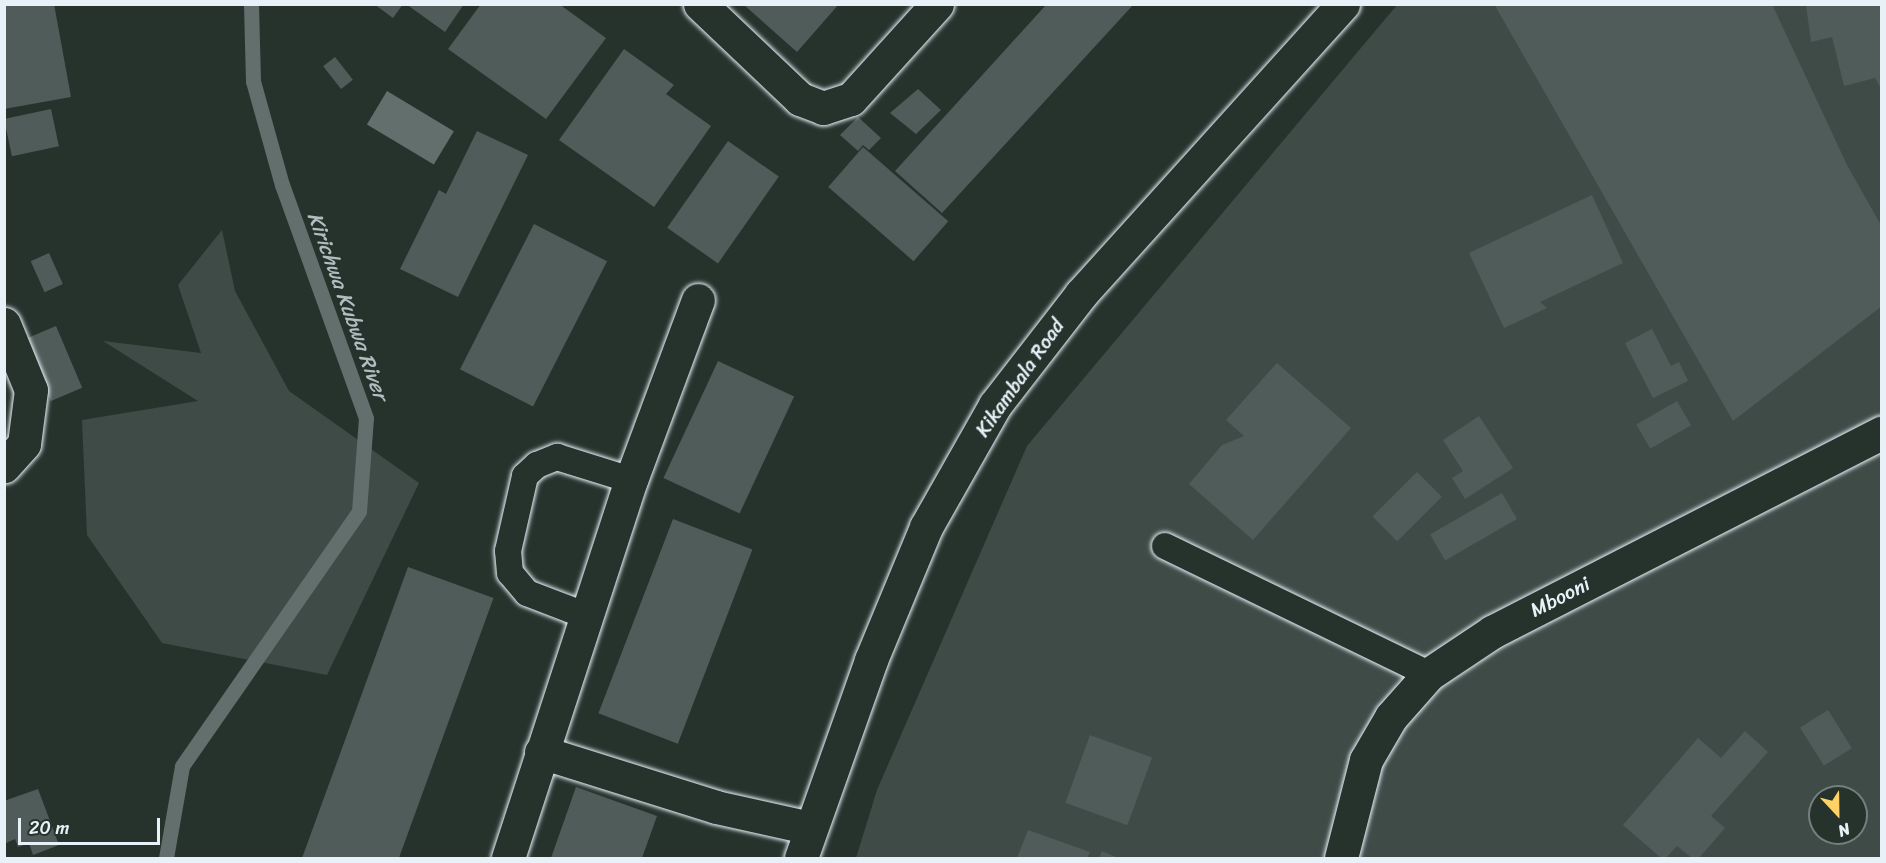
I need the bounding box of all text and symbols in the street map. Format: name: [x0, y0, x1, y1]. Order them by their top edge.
water label: Kirichwa Kubwa River: [302, 208, 394, 404]
street label: Kikambala Road: [971, 314, 1069, 442]
street label: Mbooni: [1526, 572, 1594, 622]
north arrow: [1808, 785, 1868, 845]
scale bar: [21, 806, 164, 844]
text: 20 m: [29, 812, 69, 844]
text: N: [1834, 815, 1855, 846]

